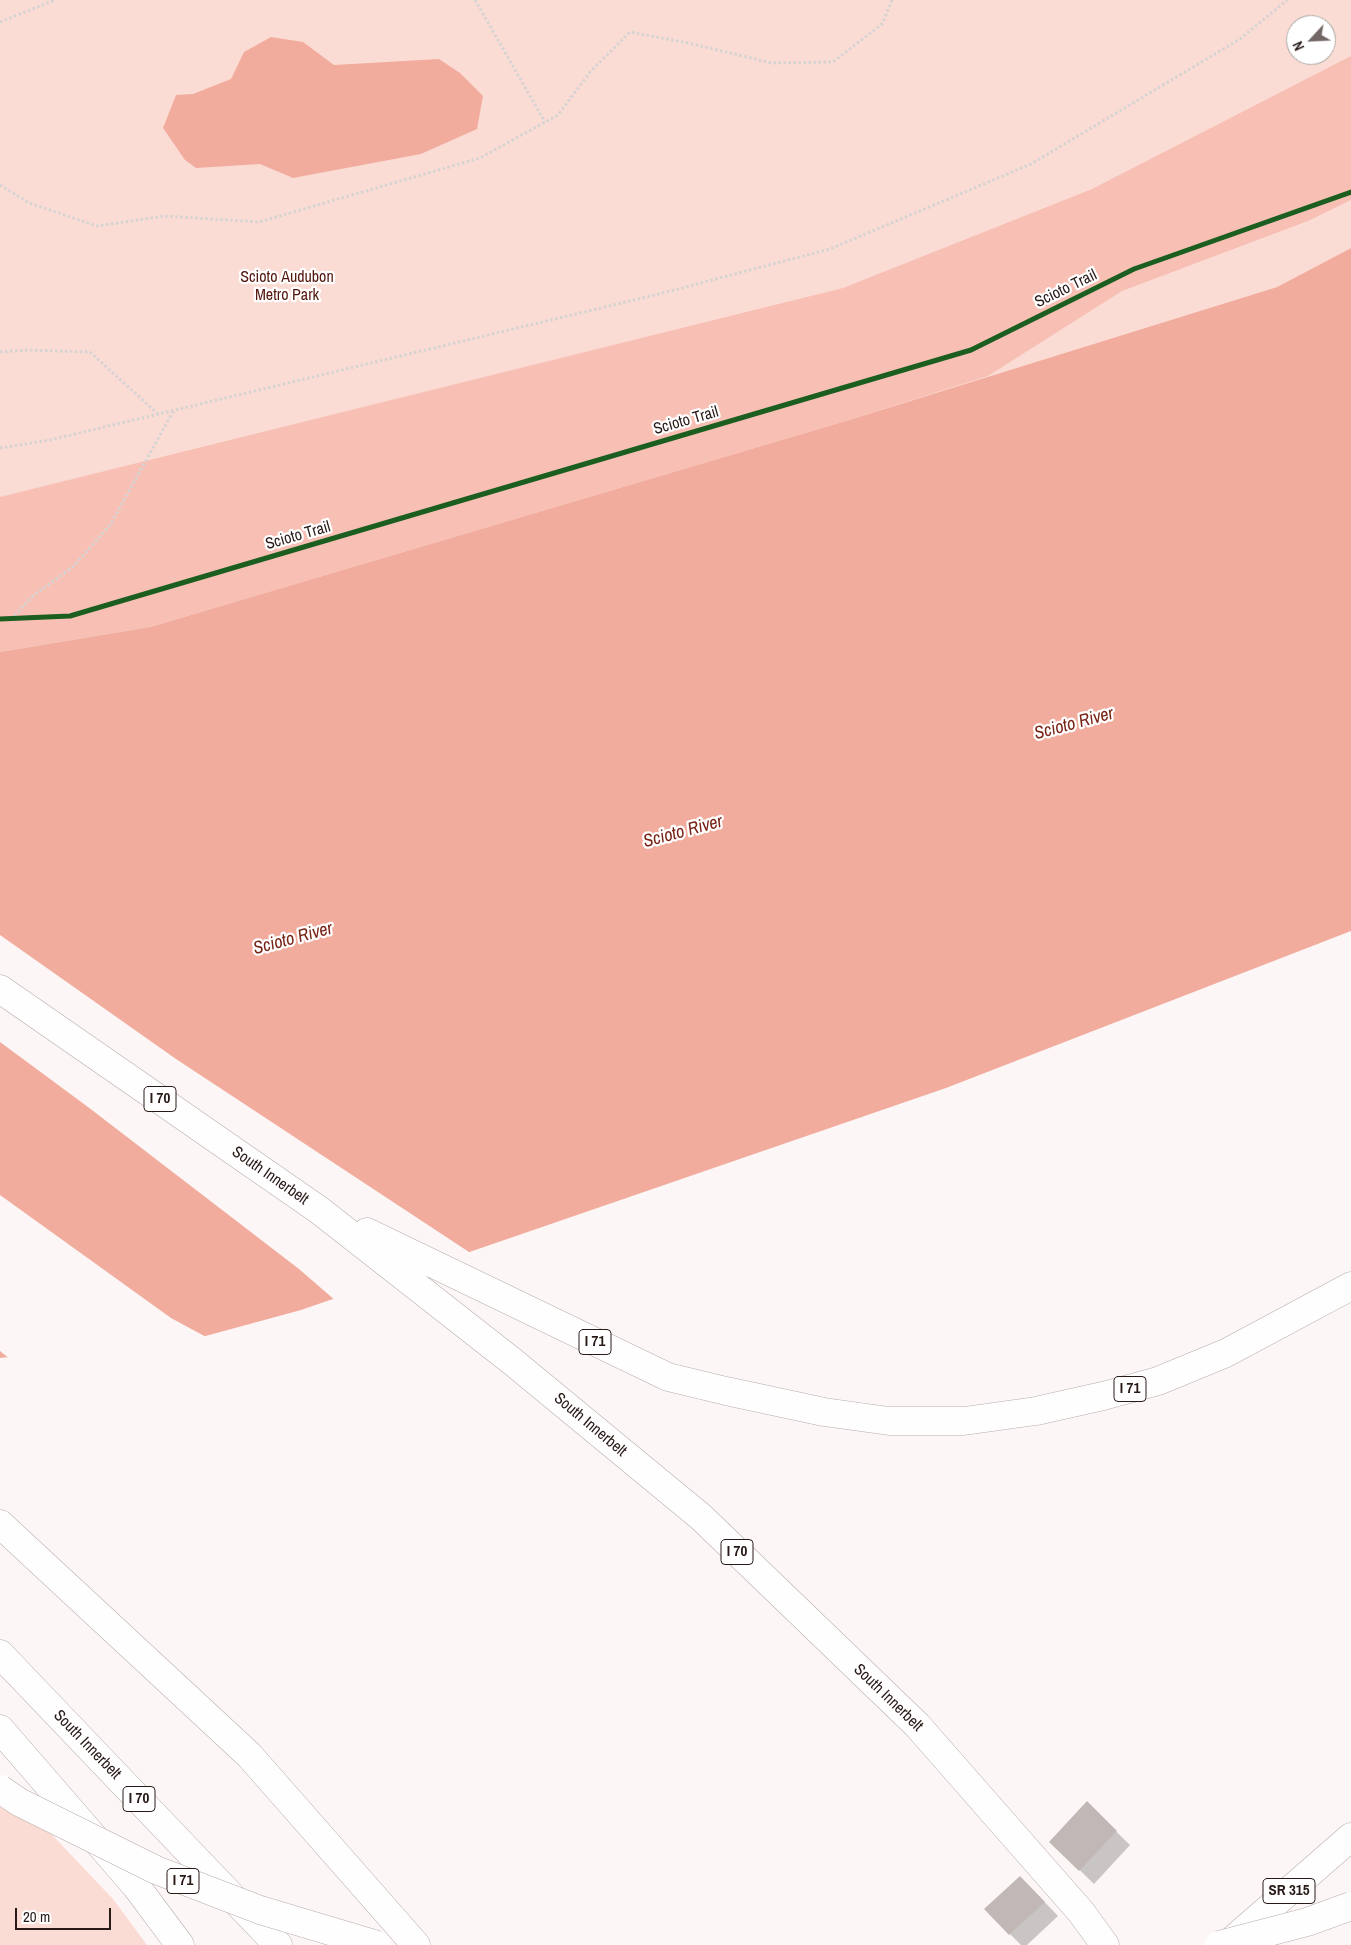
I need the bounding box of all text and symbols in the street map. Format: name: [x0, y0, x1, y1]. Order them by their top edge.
north arrow: [1286, 15, 1336, 65]
text: N: [1288, 38, 1308, 53]
street label: Scioto Trail: [1032, 266, 1100, 312]
park label: Scioto Audubon Metro Park: [240, 268, 334, 306]
street label: Scioto Trail: [651, 403, 721, 439]
street label: Scioto Trail: [263, 518, 333, 554]
water label: Scioto River: [1032, 703, 1116, 745]
water label: Scioto River: [641, 811, 725, 853]
water label: Scioto River: [251, 918, 335, 960]
road number: I 70: [144, 1086, 176, 1112]
street label: South Innerbelt: [228, 1143, 312, 1209]
road number: I 71: [579, 1330, 611, 1354]
road number: I 71: [1114, 1376, 1146, 1402]
street label: South Innerbelt: [550, 1389, 630, 1461]
road number: I 70: [721, 1540, 753, 1564]
street label: South Innerbelt: [849, 1660, 927, 1736]
street label: South Innerbelt: [49, 1706, 125, 1784]
road number: I 70: [123, 1786, 155, 1812]
road number: I 71: [167, 1868, 199, 1894]
road number: SR 315: [1263, 1878, 1315, 1904]
scale bar: [18, 1898, 114, 1930]
text: 20 m: [23, 1906, 50, 1927]

